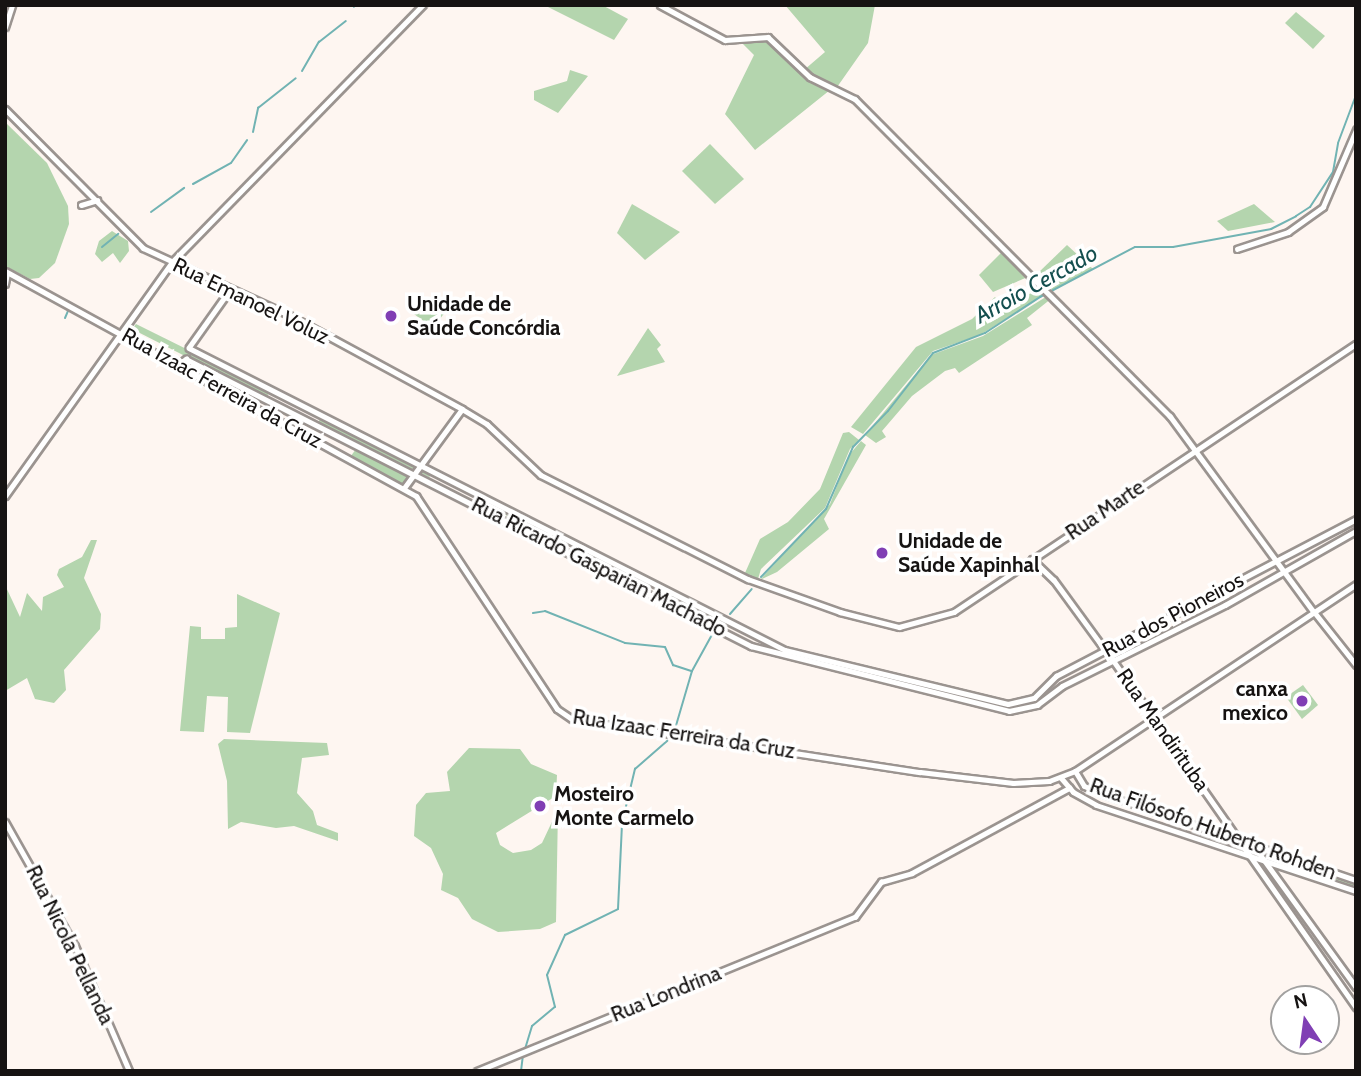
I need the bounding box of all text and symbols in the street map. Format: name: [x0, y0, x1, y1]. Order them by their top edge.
water label: Arroio Cercado: [970, 239, 1102, 329]
street label: Rua Emanoel Voluz: [169, 252, 333, 350]
place label: Unidade de Saúde Concórdia: [407, 291, 560, 341]
marker: Unidade de Saúde Concórdia: [381, 306, 401, 326]
street label: Rua Izaac Ferreira da Cruz: [118, 322, 326, 454]
street label: Rua Marte: [1061, 475, 1149, 545]
street label: Rua Ricardo Gasparian Machado: [467, 492, 731, 642]
place label: Unidade de Saúde Xapinhal: [898, 528, 1039, 578]
marker: Unidade de Saúde Xapinhal: [872, 543, 892, 563]
street label: Rua dos Pioneiros: [1098, 567, 1248, 663]
street label: Rua Mandirituba: [1111, 664, 1215, 796]
place label: canxa mexico: [1222, 676, 1288, 726]
marker: canxa mexico: [1294, 693, 1310, 709]
street label: Rua Izaac Ferreira da Cruz: [571, 704, 797, 764]
street label: Rua Filósofo Huberto Rohden: [1086, 773, 1340, 885]
place label: Mosteiro Monte Carmelo: [554, 781, 694, 831]
marker: Mosteiro Monte Carmelo: [532, 798, 548, 814]
street label: Rua Nicola Pellanda: [21, 861, 119, 1029]
street label: Rua Londrina: [607, 961, 725, 1027]
north arrow: [1270, 985, 1340, 1055]
text: N: [1291, 988, 1310, 1014]

